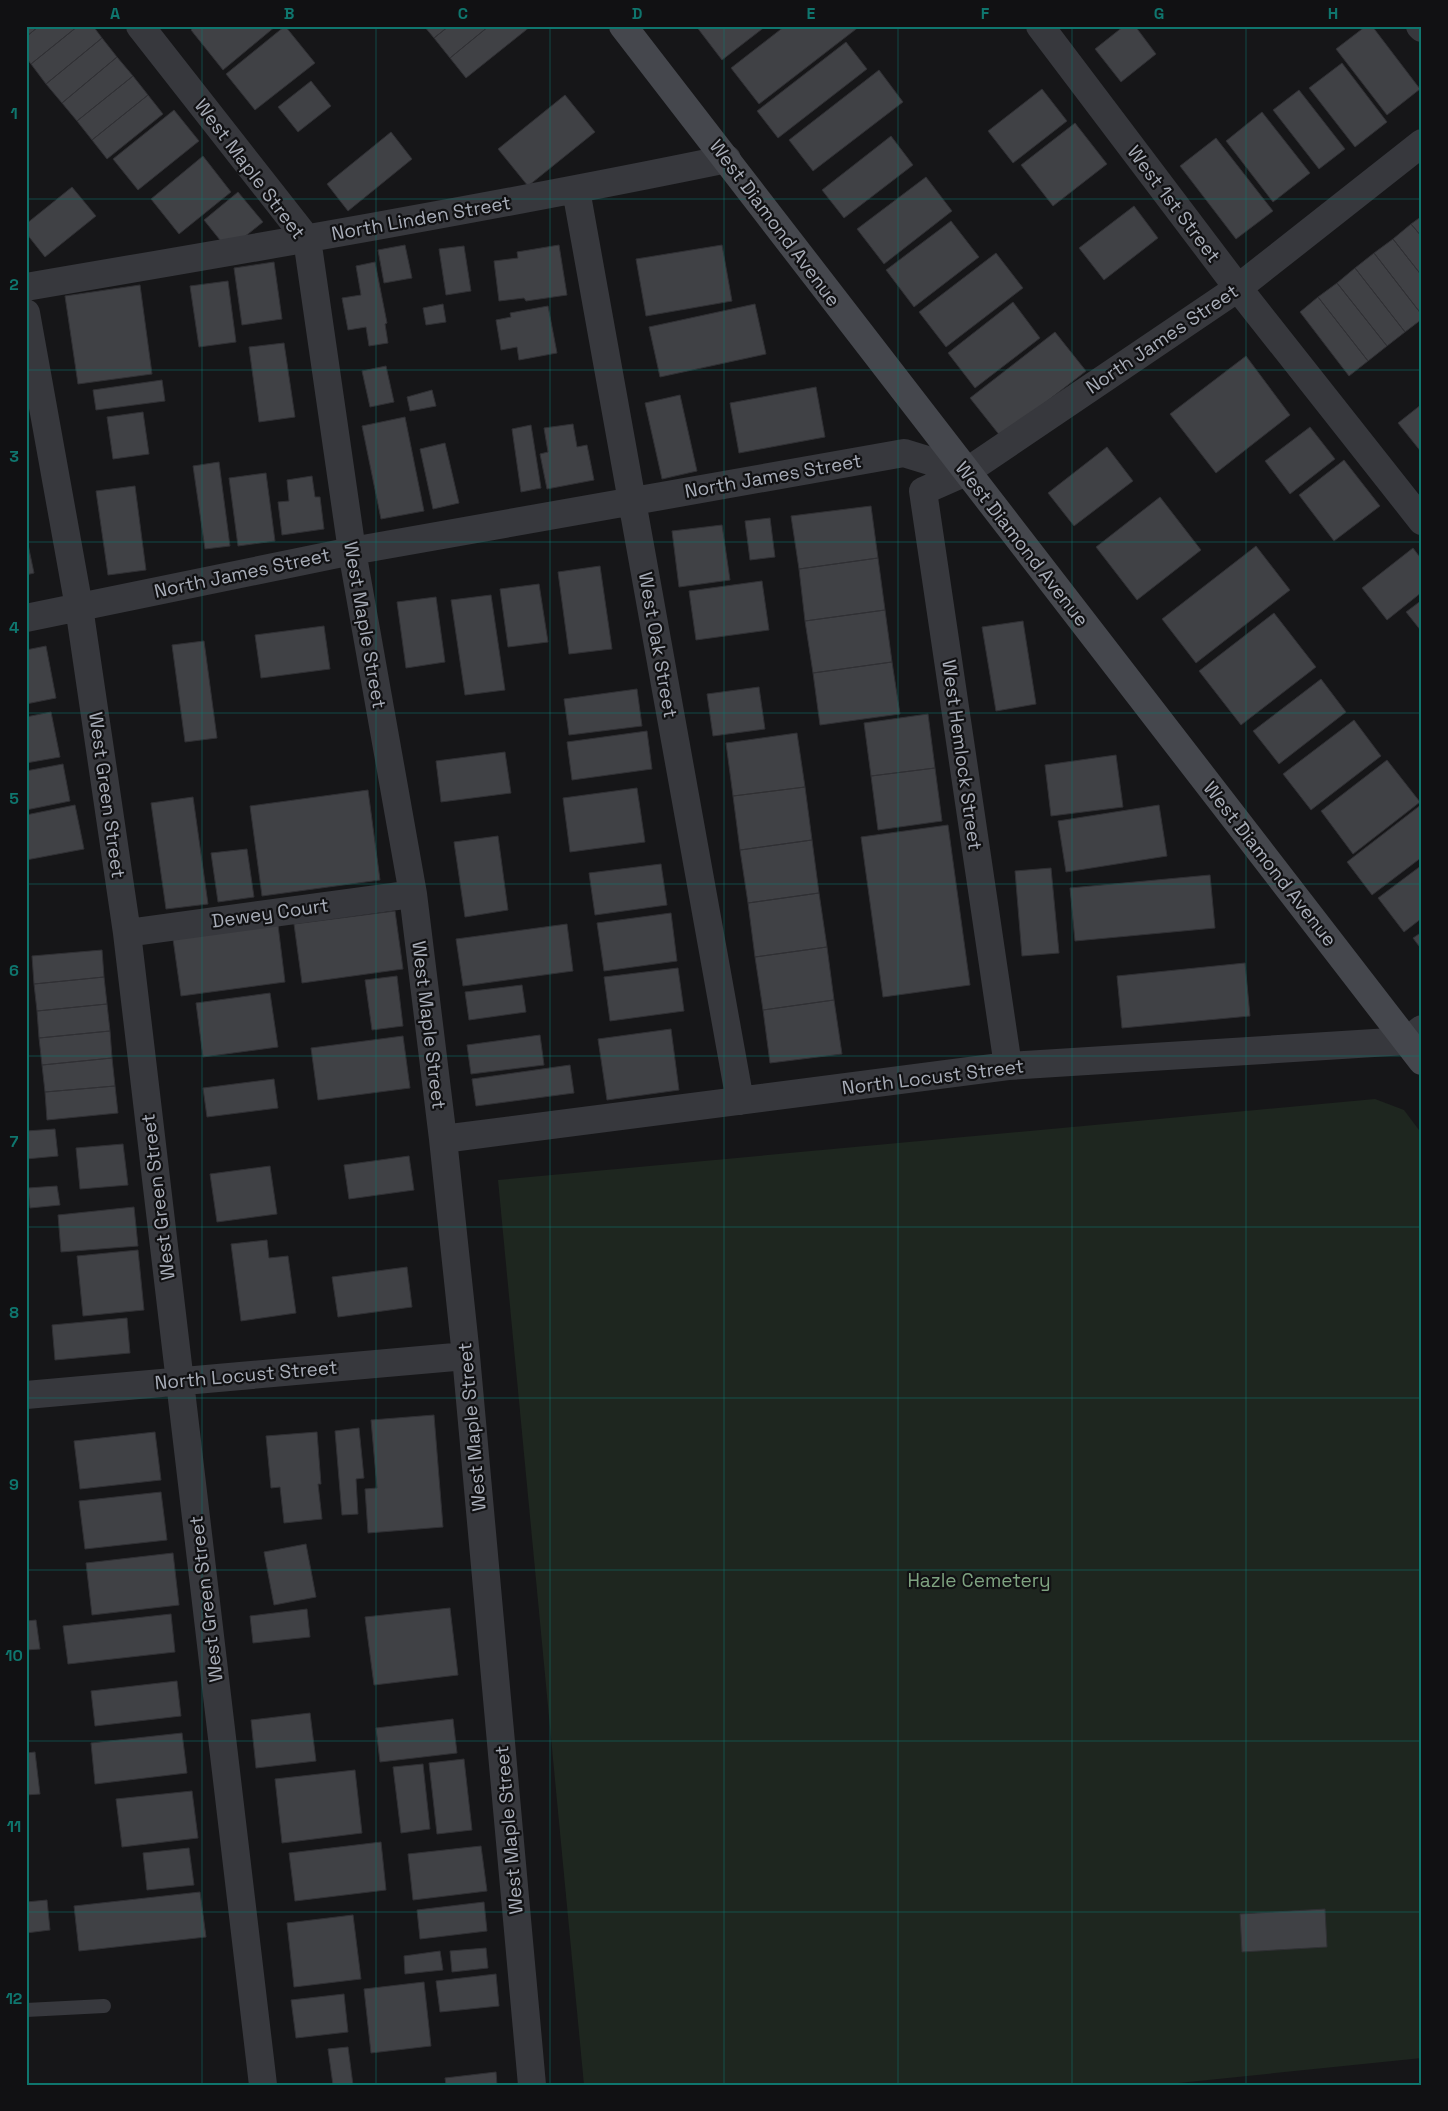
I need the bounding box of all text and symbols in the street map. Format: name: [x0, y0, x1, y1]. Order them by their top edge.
text: A: [110, 3, 120, 24]
text: B: [284, 3, 294, 24]
text: C: [458, 3, 468, 24]
text: D: [632, 3, 642, 24]
text: E: [807, 3, 816, 24]
text: F: [981, 3, 990, 24]
text: G: [1154, 3, 1164, 24]
text: H: [1328, 3, 1338, 24]
street label: West Maple Street: [189, 94, 311, 244]
text: 1: [10, 103, 18, 124]
street label: West Diamond Avenue: [704, 134, 846, 312]
street label: West 1st Street: [1122, 140, 1226, 268]
street label: North Linden Street: [329, 190, 513, 246]
text: 2: [9, 274, 19, 295]
street label: North James Street: [1081, 279, 1243, 399]
text: 3: [9, 446, 19, 467]
street label: North James Street: [683, 448, 863, 504]
street label: West Diamond Avenue: [950, 456, 1094, 632]
street label: West Maple Street: [338, 539, 392, 711]
street label: North James Street: [152, 542, 332, 604]
street label: West Oak Street: [633, 570, 683, 720]
text: 4: [9, 617, 19, 638]
street label: West Hemlock Street: [936, 658, 988, 852]
street label: West Green Street: [83, 710, 131, 880]
street label: West Diamond Avenue: [1198, 776, 1342, 952]
text: 5: [9, 788, 19, 809]
street label: Dewey Court: [210, 892, 330, 934]
street label: West Maple Street: [406, 939, 452, 1111]
text: 6: [9, 960, 19, 981]
street label: North Locust Street: [841, 1053, 1025, 1101]
street label: West Green Street: [135, 1112, 181, 1282]
text: 7: [10, 1131, 19, 1152]
text: 8: [9, 1302, 19, 1323]
street label: West Maple Street: [452, 1341, 492, 1513]
street label: North Locust Street: [154, 1355, 338, 1395]
text: 9: [9, 1474, 19, 1495]
street label: West Green Street: [183, 1514, 229, 1684]
park label: Hazle Cemetery: [907, 1568, 1051, 1593]
text: 10: [5, 1645, 23, 1666]
street label: West Maple Street: [489, 1744, 529, 1916]
text: 11: [7, 1816, 21, 1837]
text: 12: [6, 1988, 22, 2009]

